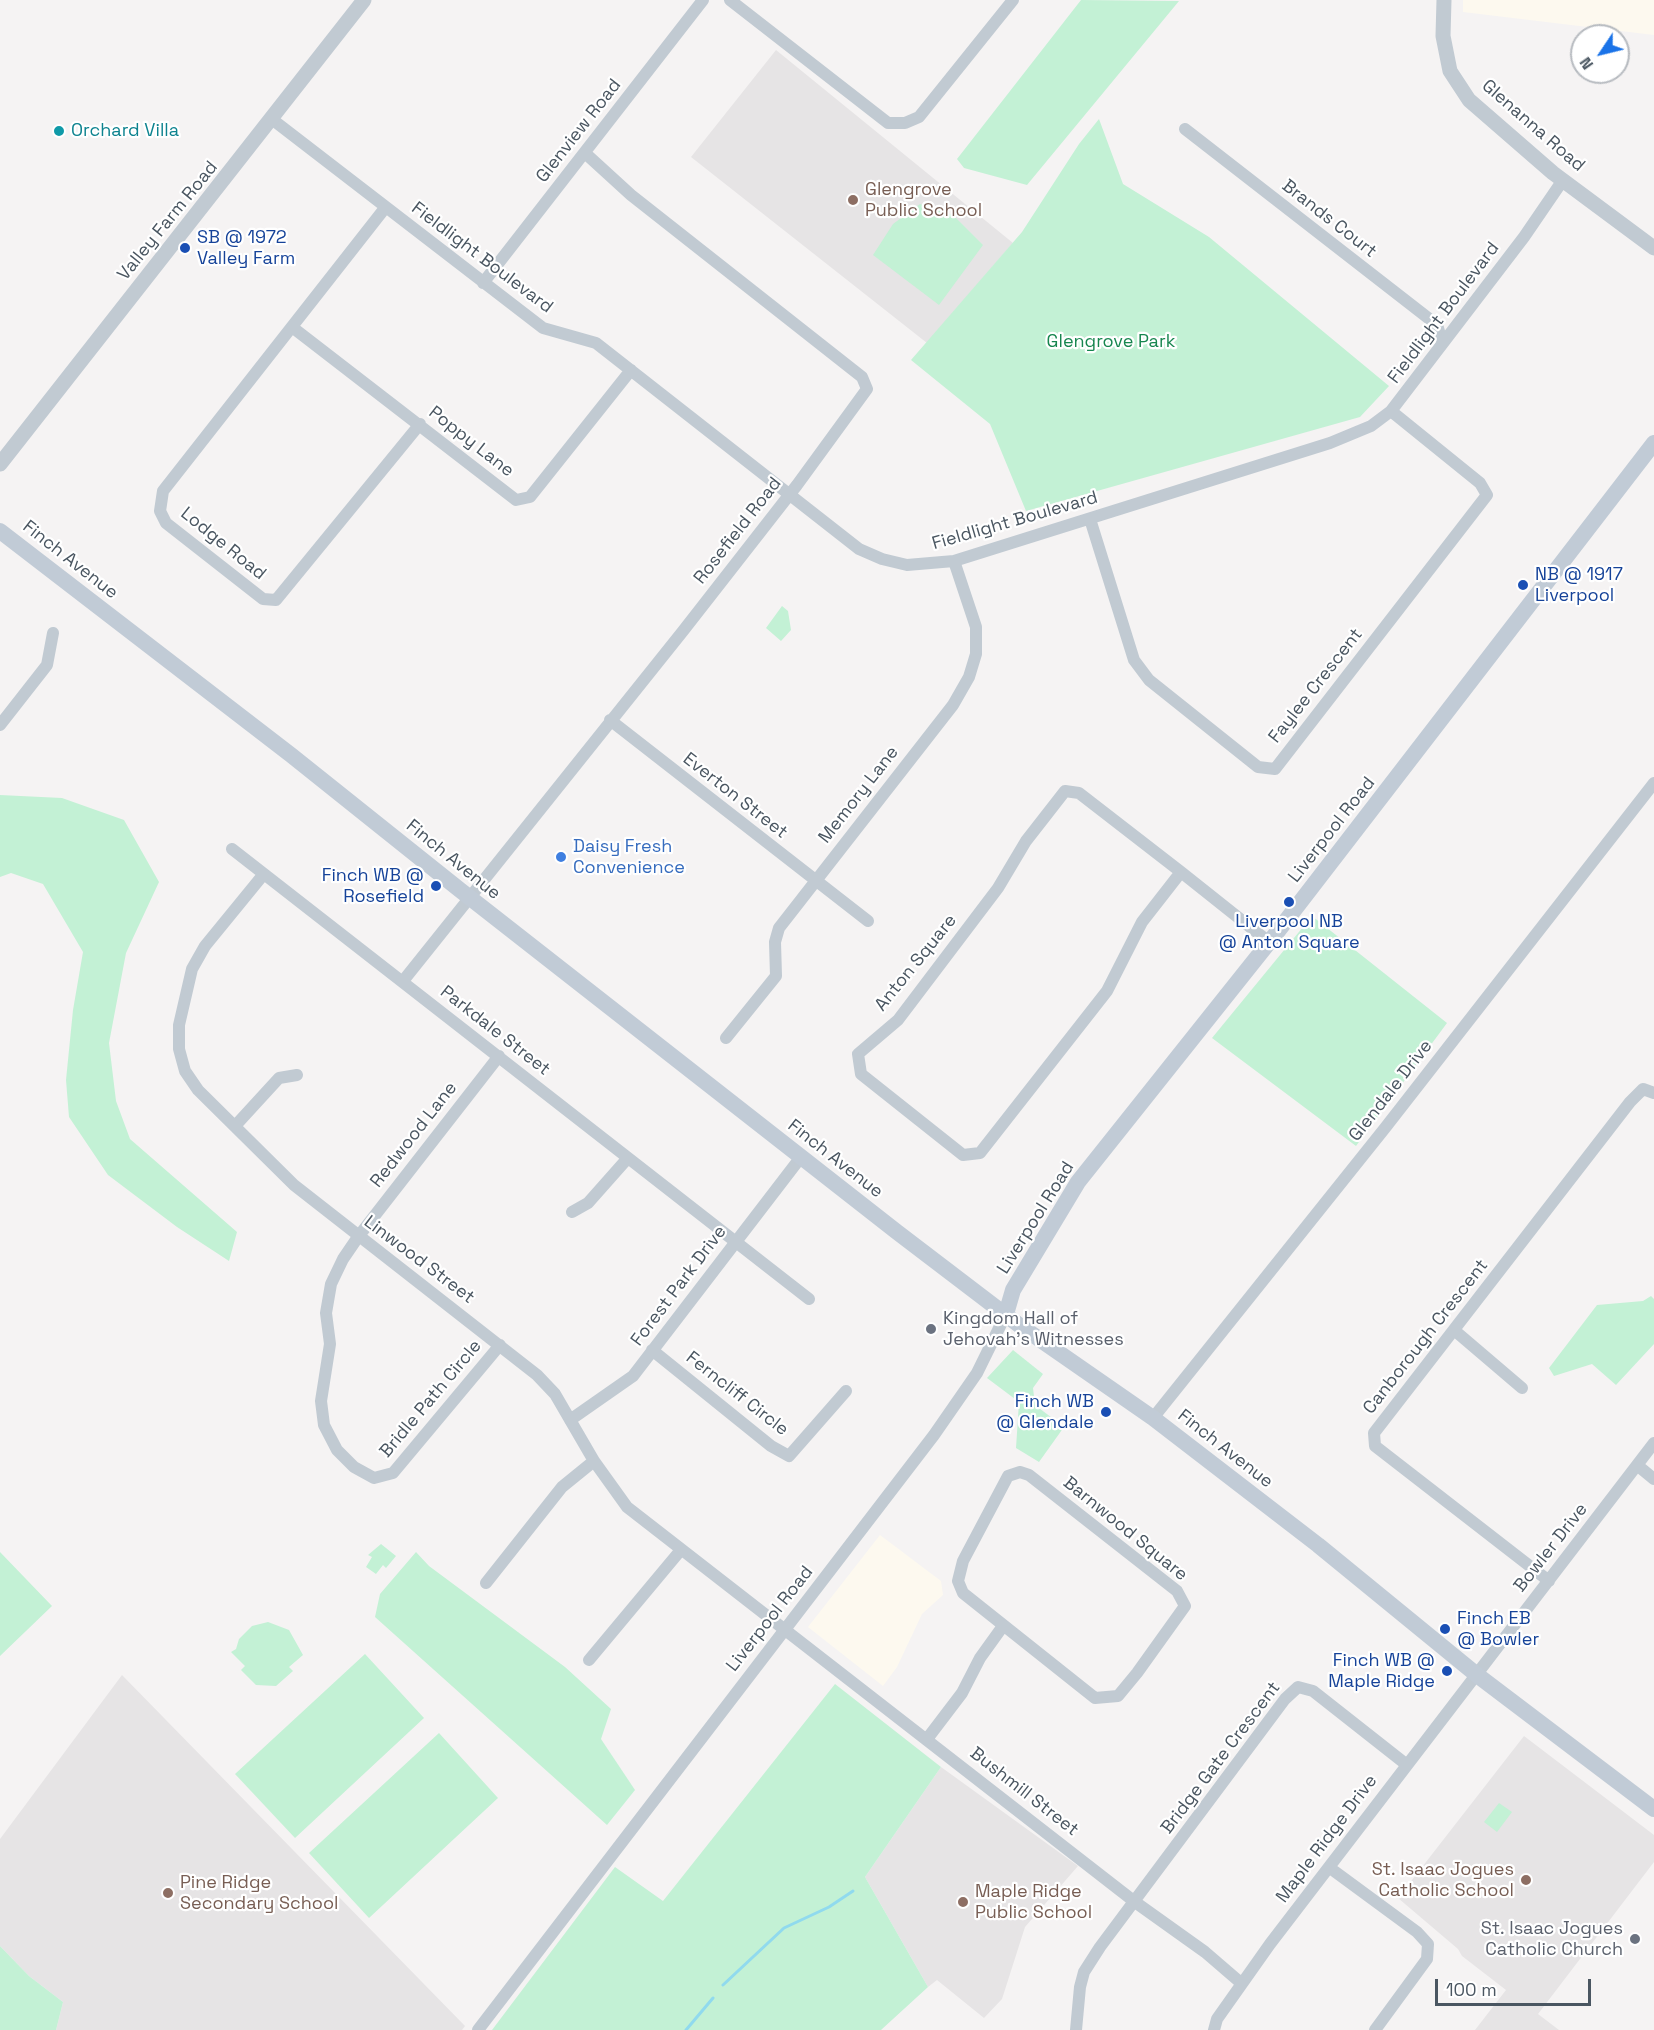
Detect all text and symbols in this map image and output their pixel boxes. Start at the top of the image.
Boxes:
north arrow [1570,24,1630,84]
text: N [1575,53,1598,74]
street label: Glenview Road [532,75,626,187]
street label: Glenanna Road [1477,75,1589,177]
place label: Orchard Villa [71,120,179,142]
marker: Orchard Villa [52,124,66,138]
street label: Valley Farm Road [113,157,223,285]
street label: Brands Court [1277,175,1381,263]
place label: Glengrove Public School [865,179,982,222]
marker: Glengrove Public School [846,193,860,207]
street label: Fieldlight Boulevard [407,198,557,318]
place label: SB @ 1972 Valley Farm [197,227,295,270]
street label: Fieldlight Boulevard [1384,238,1504,388]
marker: SB @ 1972 Valley Farm [178,241,192,255]
park label: Glengrove Park [1047,331,1175,353]
street label: Poppy Lane [424,402,518,482]
street label: Rosefield Road [690,473,786,589]
street label: Fieldlight Boulevard [930,487,1100,555]
street label: Lodge Road [176,503,270,585]
street label: Finch Avenue [18,516,122,604]
place label: NB @ 1917 Liverpool [1535,564,1623,606]
marker: NB @ 1917 Liverpool [1516,578,1530,592]
street label: Faylee Crescent [1264,624,1368,748]
street label: Memory Lane [814,742,904,848]
street label: Everton Street [678,748,792,844]
street label: Liverpool Road [1284,773,1380,887]
street label: Finch Avenue [401,815,505,905]
place label: Daisy Fresh Convenience [573,836,685,878]
marker: Daisy Fresh Convenience [554,850,568,864]
place label: Finch WB @ Rosefield [322,865,424,908]
marker: Finch WB @ Rosefield [429,879,443,893]
marker: Liverpool NB @ Anton Square [1282,895,1296,909]
street label: Anton Square [870,910,962,1016]
place label: Liverpool NB @ Anton Square [1218,911,1360,954]
street label: Parkdale Street [436,981,554,1081]
street label: Glendale Drive [1345,1036,1437,1146]
street label: Redwood Lane [366,1078,462,1192]
street label: Finch Avenue [783,1115,887,1203]
street label: Liverpool Road [993,1158,1079,1278]
street label: Linwood Street [359,1211,479,1309]
street label: Forest Park Drive [627,1222,731,1350]
street label: Canborough Crescent [1359,1255,1493,1419]
place label: Kingdom Hall of Jehovah's Witnesses [943,1308,1124,1350]
marker: Kingdom Hall of Jehovah's Witnesses [924,1322,938,1336]
street label: Bridle Path Circle [375,1336,487,1462]
street label: Ferncliff Circle [681,1347,793,1441]
place label: Finch WB @ Glendale [996,1391,1094,1434]
marker: Finch WB @ Glendale [1099,1405,1113,1419]
street label: Finch Avenue [1173,1405,1277,1493]
street label: Barnwood Square [1058,1472,1192,1586]
street label: Bowler Drive [1510,1499,1592,1597]
street label: Liverpool Road [722,1562,818,1676]
place label: Finch EB @ Bowler [1457,1608,1539,1650]
marker: Finch EB @ Bowler [1438,1622,1452,1636]
place label: Finch WB @ Maple Ridge [1328,1650,1435,1692]
marker: Finch WB @ Maple Ridge [1440,1664,1454,1678]
street label: Bridge Gate Crescent [1157,1678,1285,1838]
street label: Bushmill Street [965,1743,1083,1841]
street label: Maple Ridge Drive [1272,1771,1382,1907]
place label: St. Isaac Jogues Catholic School [1372,1859,1514,1902]
place label: Pine Ridge Secondary School [180,1872,338,1914]
marker: St. Isaac Jogues Catholic School [1519,1873,1533,1887]
place label: Maple Ridge Public School [975,1881,1092,1924]
marker: Pine Ridge Secondary School [161,1886,175,1900]
marker: Maple Ridge Public School [956,1895,970,1909]
place label: St. Isaac Jogues Catholic Church [1481,1918,1623,1960]
marker: St. Isaac Jogues Catholic Church [1628,1932,1642,1946]
scale bar [1438,1967,1594,2005]
text: 100 m [1446,1978,1497,2001]

